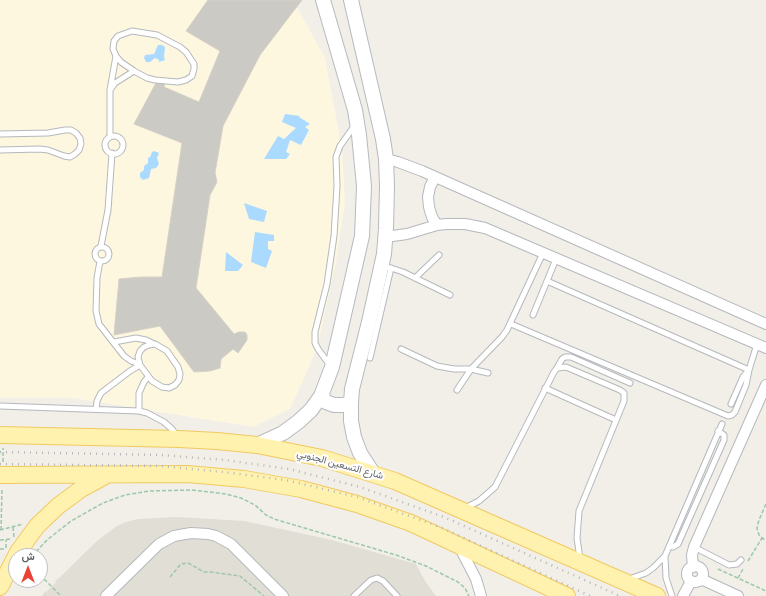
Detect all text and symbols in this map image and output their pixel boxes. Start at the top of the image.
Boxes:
street label: شارع التسعين الجنوبي [295,448,385,482]
north arrow [8,548,48,588]
text: ش [21,550,35,563]

